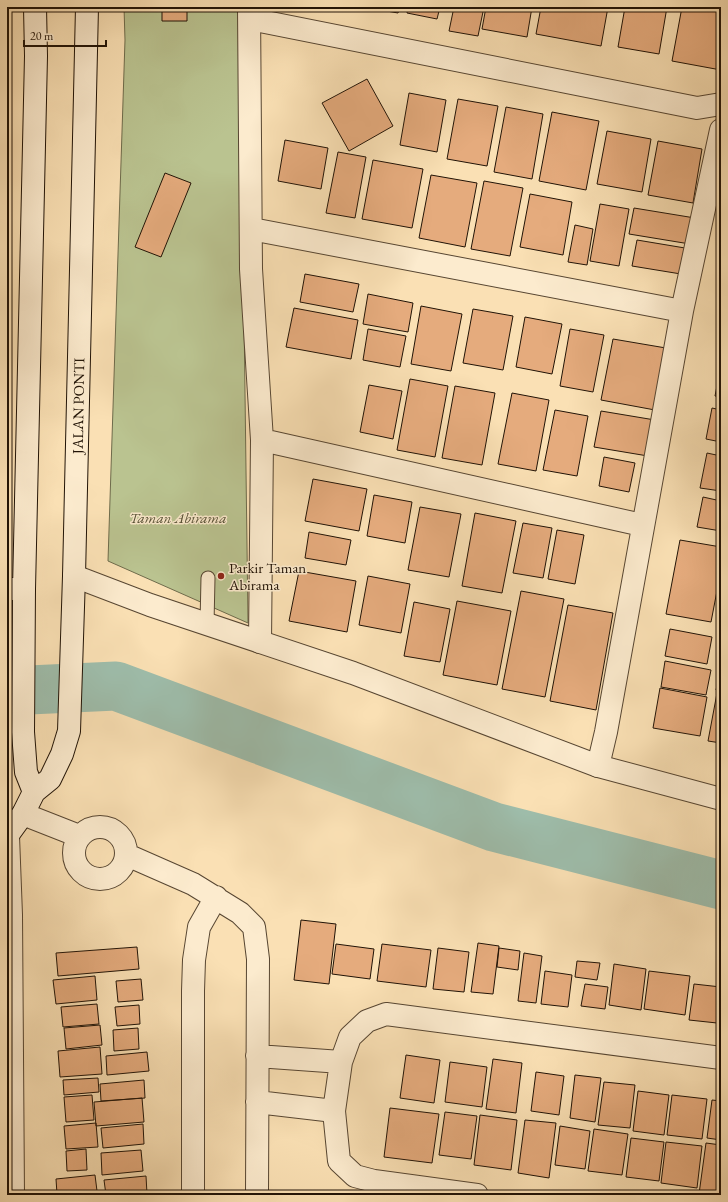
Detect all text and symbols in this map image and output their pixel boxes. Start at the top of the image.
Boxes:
scale bar [24,22,106,48]
text: 20 m [30,28,54,44]
street label: JALAN PONTI [68,358,88,456]
park label: Taman Abirama [129,508,227,527]
place label: Parkir Taman Abirama [228,558,306,594]
marker: Parkir Taman Abirama [216,571,226,581]

